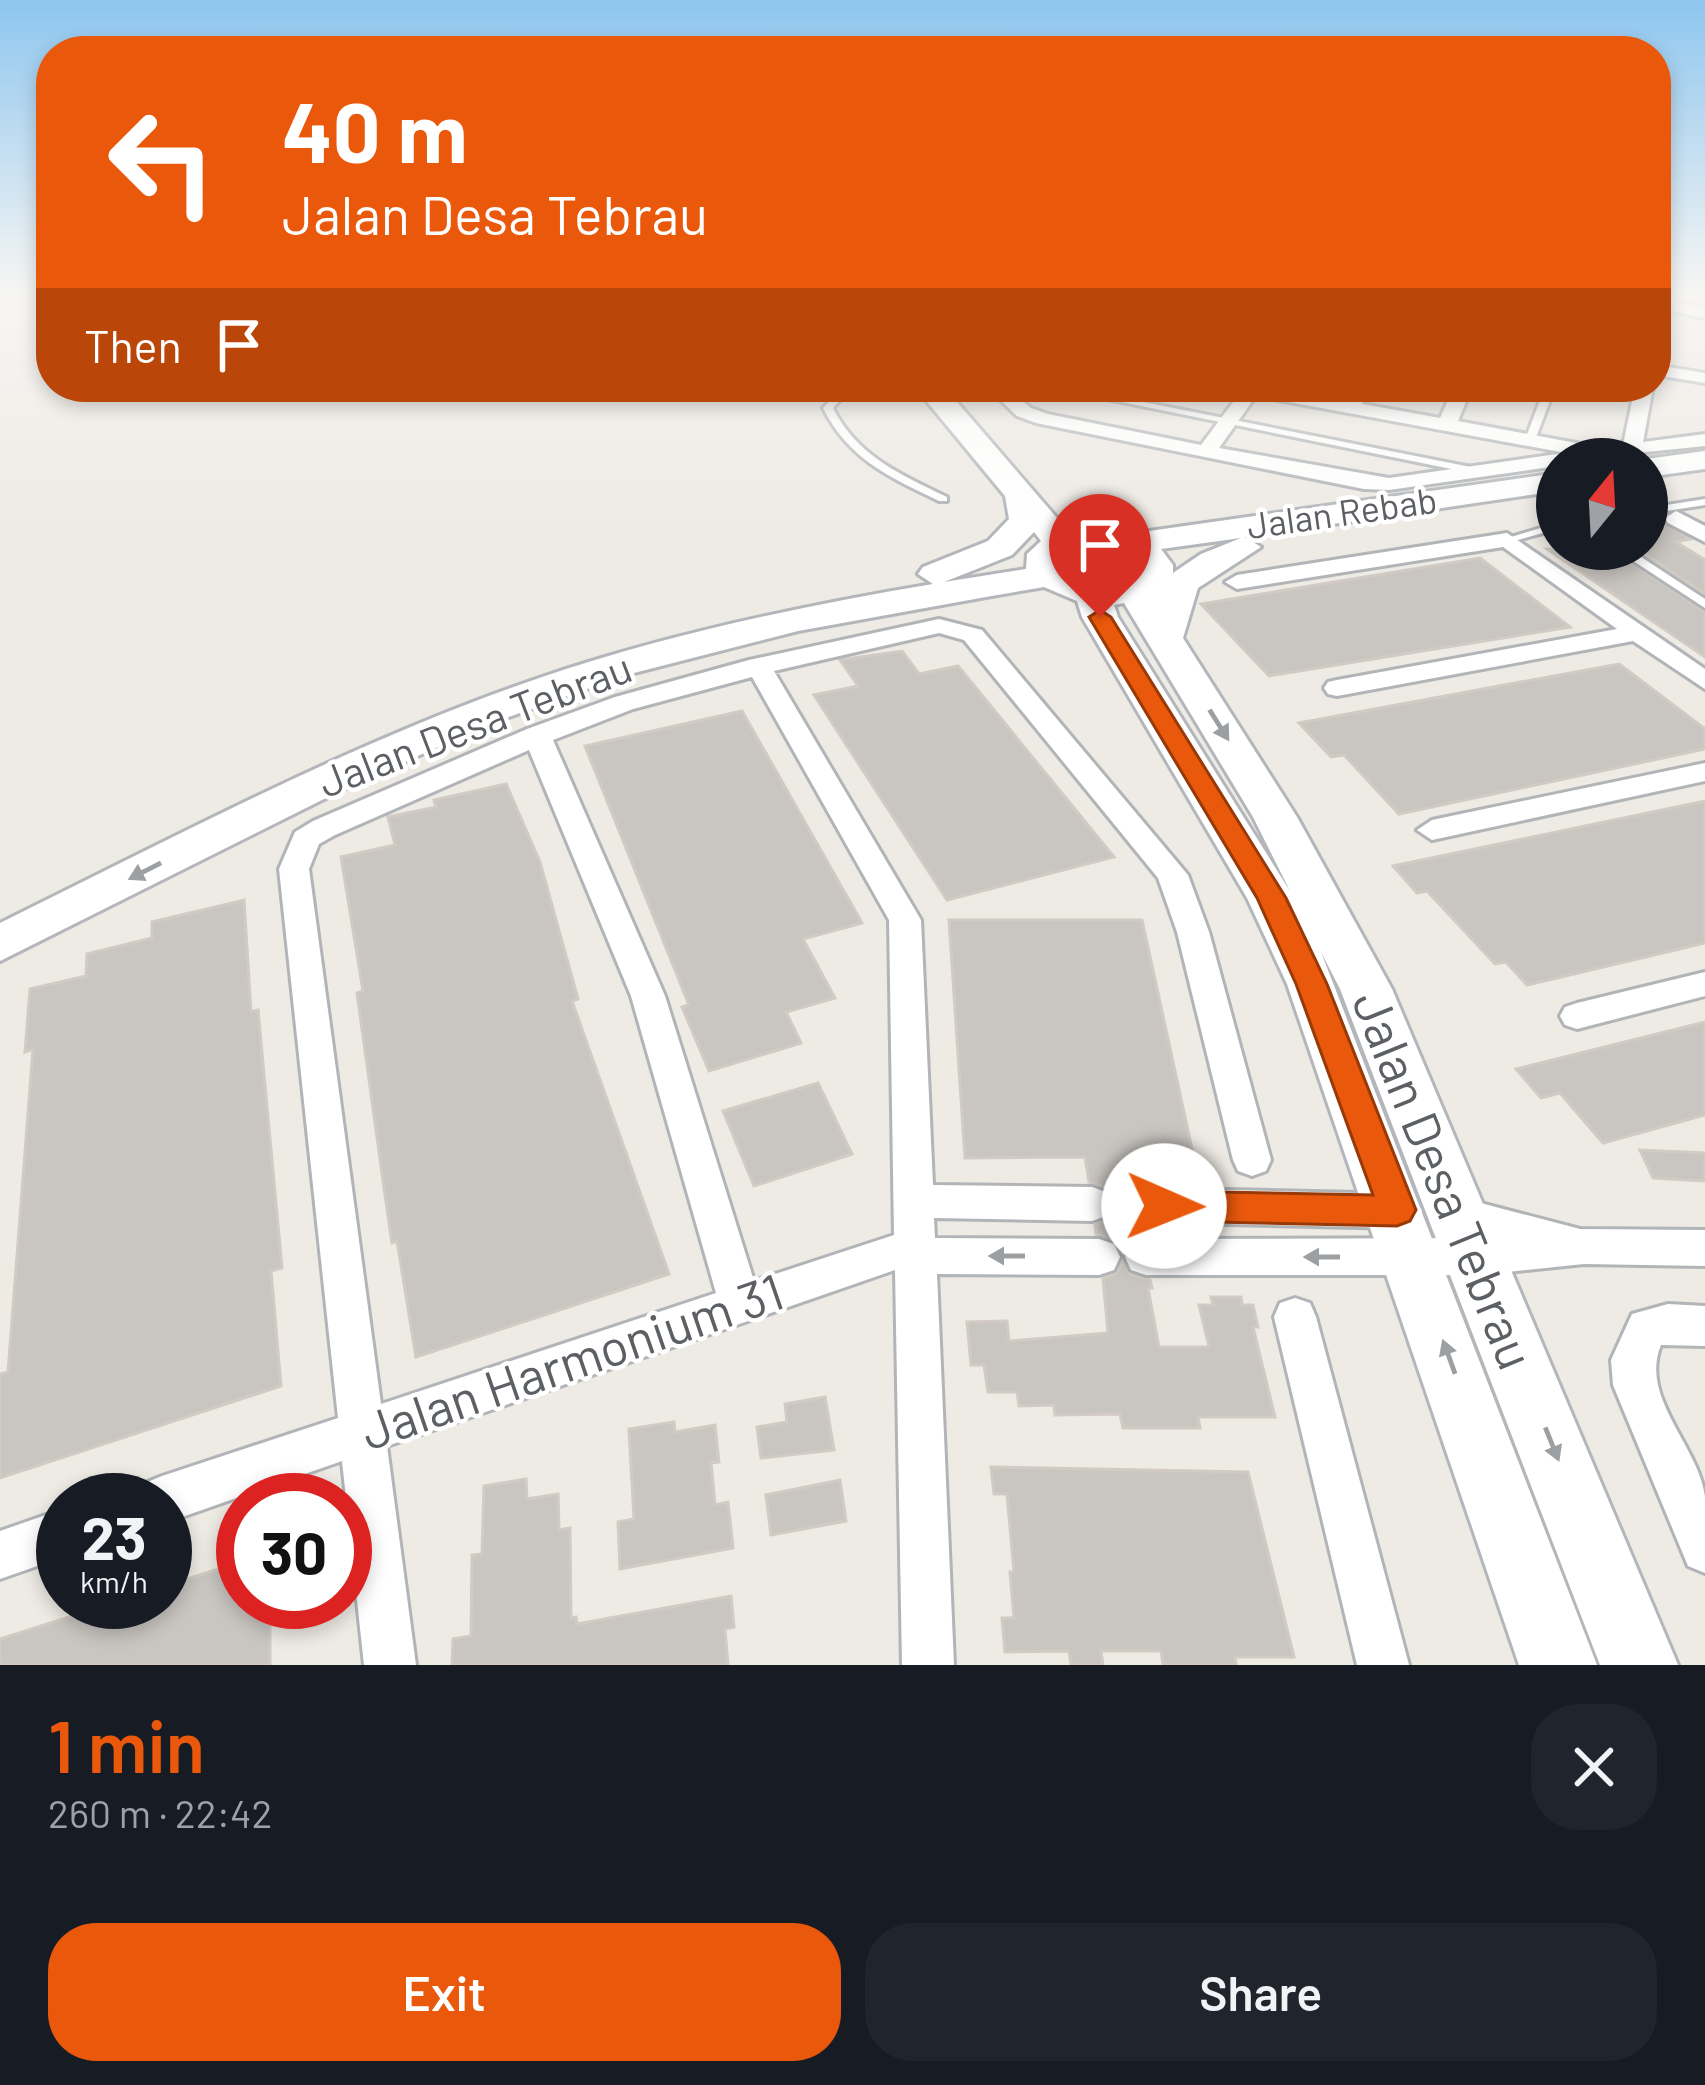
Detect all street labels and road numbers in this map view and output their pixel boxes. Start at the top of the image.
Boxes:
street label: Jalan Rebab [1244,477,1439,546]
street label: Jalan Desa Tebrau [311,640,638,806]
street label: Jalan Desa Tebrau [1342,981,1549,1377]
street label: Jalan Harmonium 31 [352,1259,790,1461]

